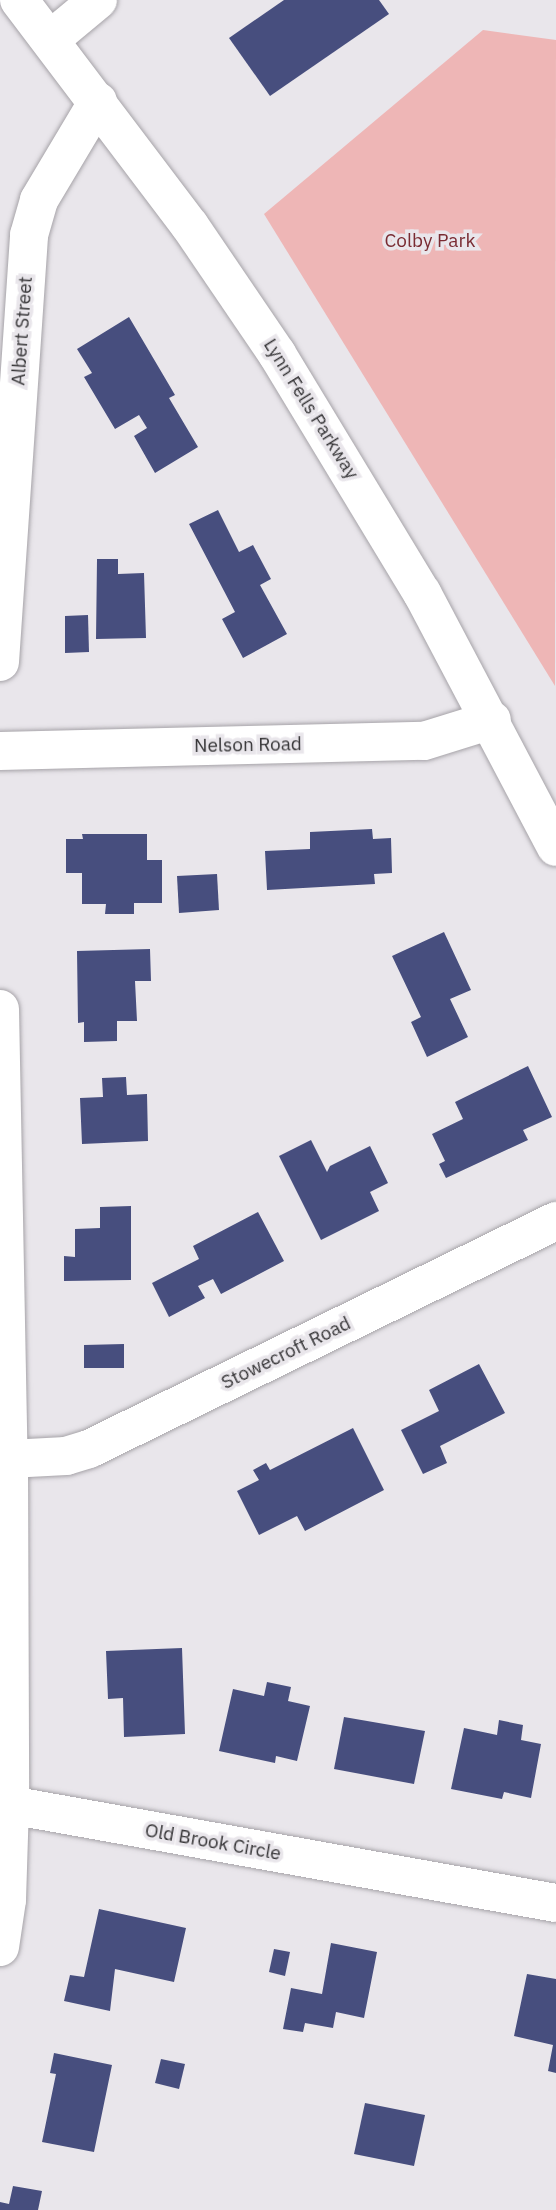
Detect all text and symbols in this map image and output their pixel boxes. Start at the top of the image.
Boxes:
park label: Colby Park [385,230,475,252]
street label: Albert Street [7,276,37,386]
street label: Lynn Fells Parkway [259,335,363,483]
street label: Nelson Road [194,733,302,757]
street label: Stowecroft Road [218,1312,354,1394]
street label: Old Brook Circle [143,1819,283,1865]

